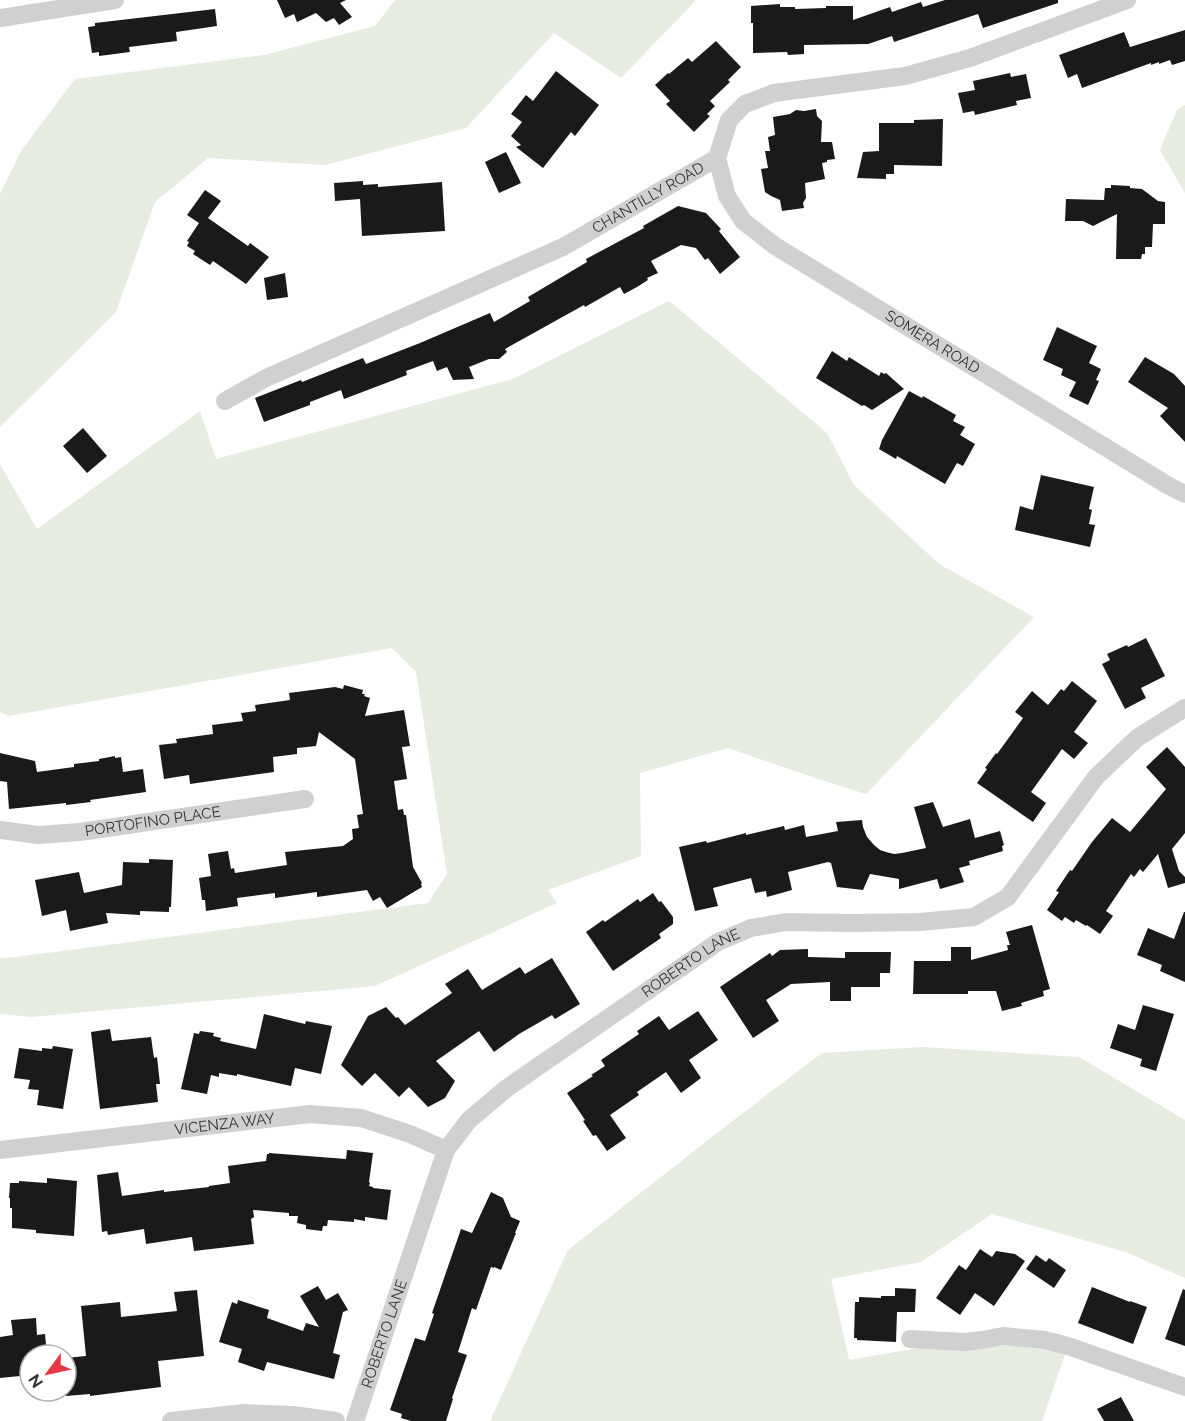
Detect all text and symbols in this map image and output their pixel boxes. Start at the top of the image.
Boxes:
street label: CHANTILLY ROAD [589,158,708,237]
street label: SOMERA ROAD [882,306,983,378]
street label: PORTOFINO PLACE [84,802,222,840]
street label: ROBERTO LANE [638,925,742,1001]
street label: VICENZA WAY [173,1109,276,1139]
street label: ROBERTO LANE [358,1277,411,1390]
north arrow [18,1343,78,1403]
text: N [25,1371,47,1391]

